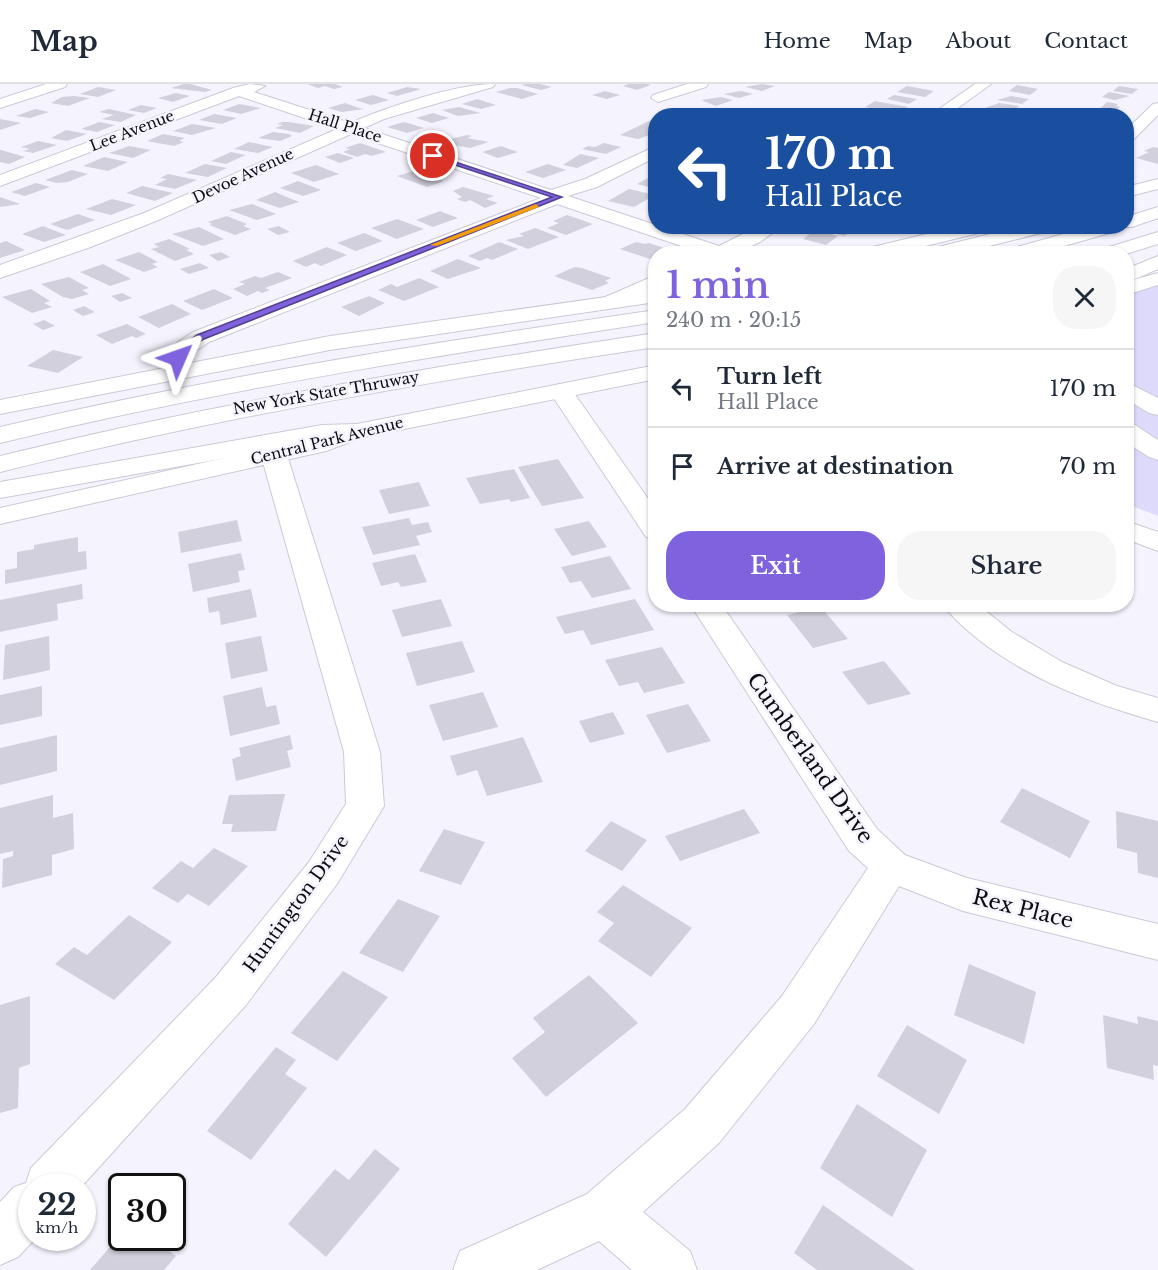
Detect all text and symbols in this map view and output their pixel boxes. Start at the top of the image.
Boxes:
text: Map [30,24,98,59]
text: Home [764,28,831,54]
text: Map [864,28,912,54]
text: About [945,28,1011,54]
text: Contact [1044,28,1128,54]
street label: Hall Place [306,105,384,146]
street label: Lee Avenue [87,106,177,155]
text: 170 m [765,128,894,180]
pin [407,130,458,181]
icon: left [666,132,744,210]
icon: arrive [416,139,449,172]
street label: Devoe Avenue [189,144,297,207]
text: Hall Place [765,180,902,213]
text: 1 min [666,263,770,308]
button: close [1053,266,1116,329]
text: 240 m · 20:15 [666,308,801,332]
position arrow [146,326,210,390]
text: Turn left [717,363,822,390]
street label: New York State Thruway [231,367,421,418]
icon: left [666,372,699,405]
text: 170 m [1050,375,1116,402]
text: Hall Place [717,390,819,414]
street label: Central Park Avenue [249,412,405,469]
icon: arrive [666,450,699,483]
text: Arrive at destination [717,453,954,480]
text: 70 m [1059,453,1116,480]
button: Exit [666,531,885,600]
button: Share [897,531,1116,600]
street label: Cumberland Drive [741,668,879,848]
street label: Huntington Drive [239,831,353,977]
street label: Rex Place [970,884,1076,934]
speed limit sign: 30 [108,1173,186,1251]
text: 22 [37,1186,77,1223]
text: km/h [36,1218,78,1237]

